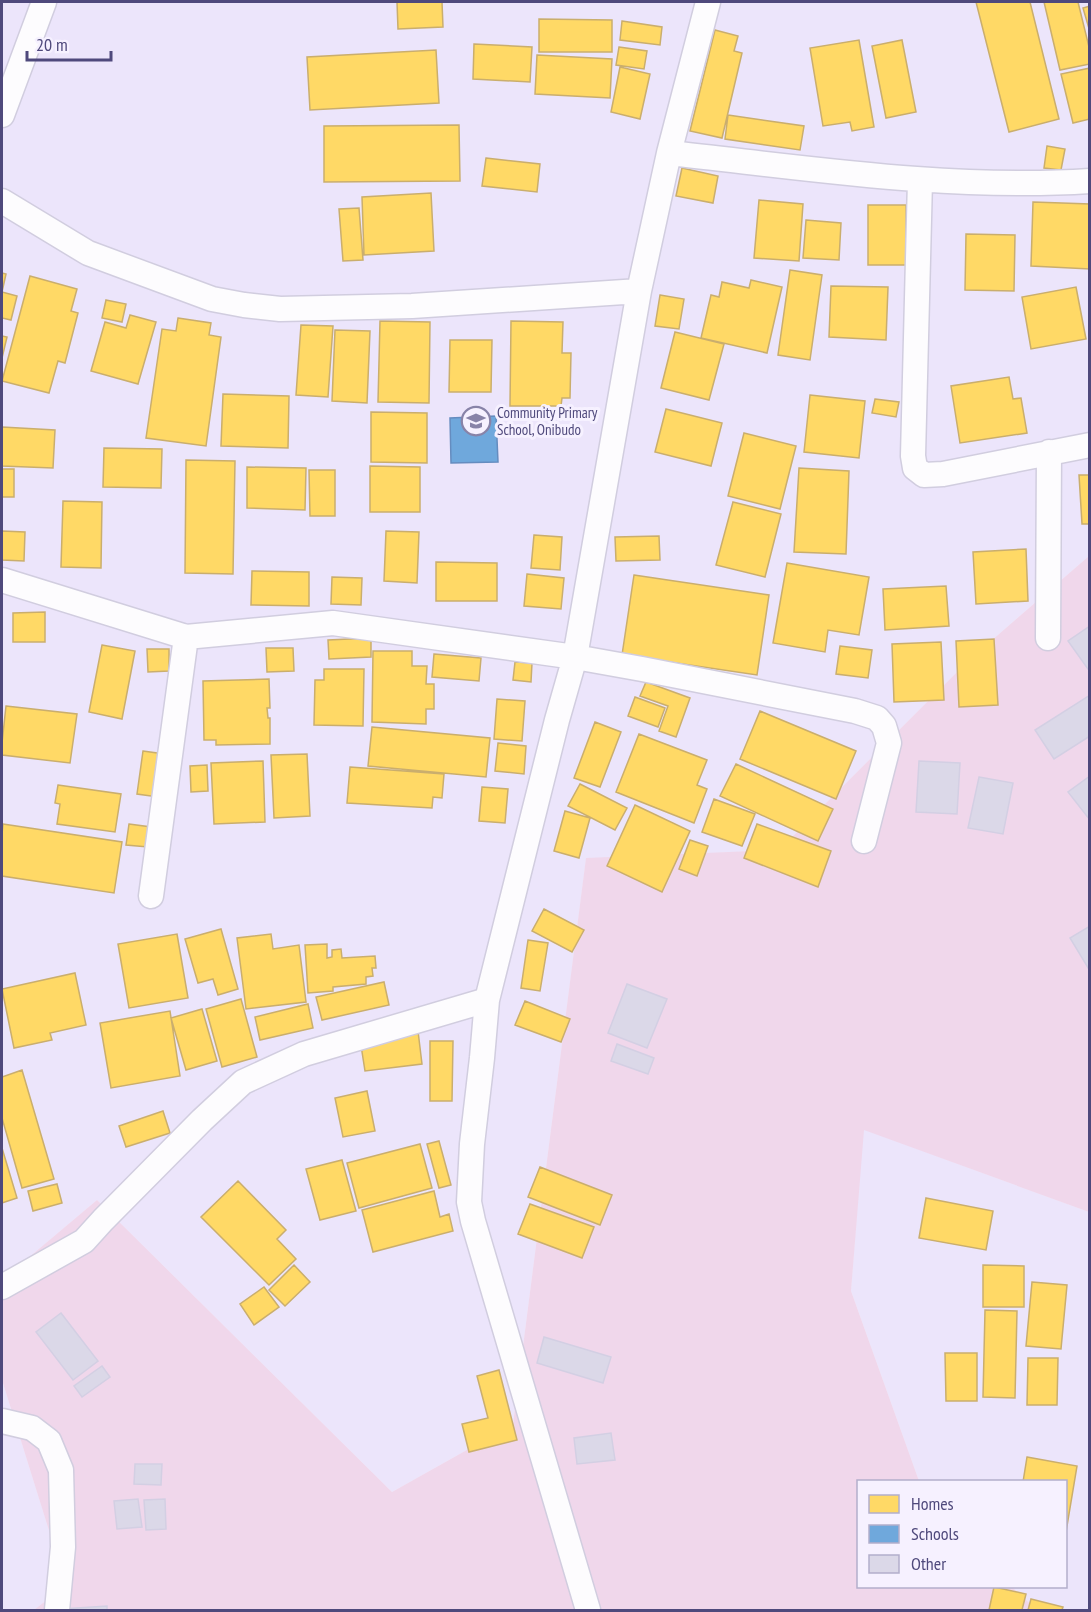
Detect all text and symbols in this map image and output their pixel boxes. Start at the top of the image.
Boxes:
scale bar [27,24,111,62]
text: 20 m [36,33,68,56]
place label: Community Primary School, Onibudo [497,403,598,439]
school or university icon: Community Primary School, Onibudo [460,405,492,437]
legend [857,1480,1067,1588]
text: Homes [911,1492,954,1515]
text: Schools [911,1522,959,1545]
text: Other [911,1552,946,1575]

